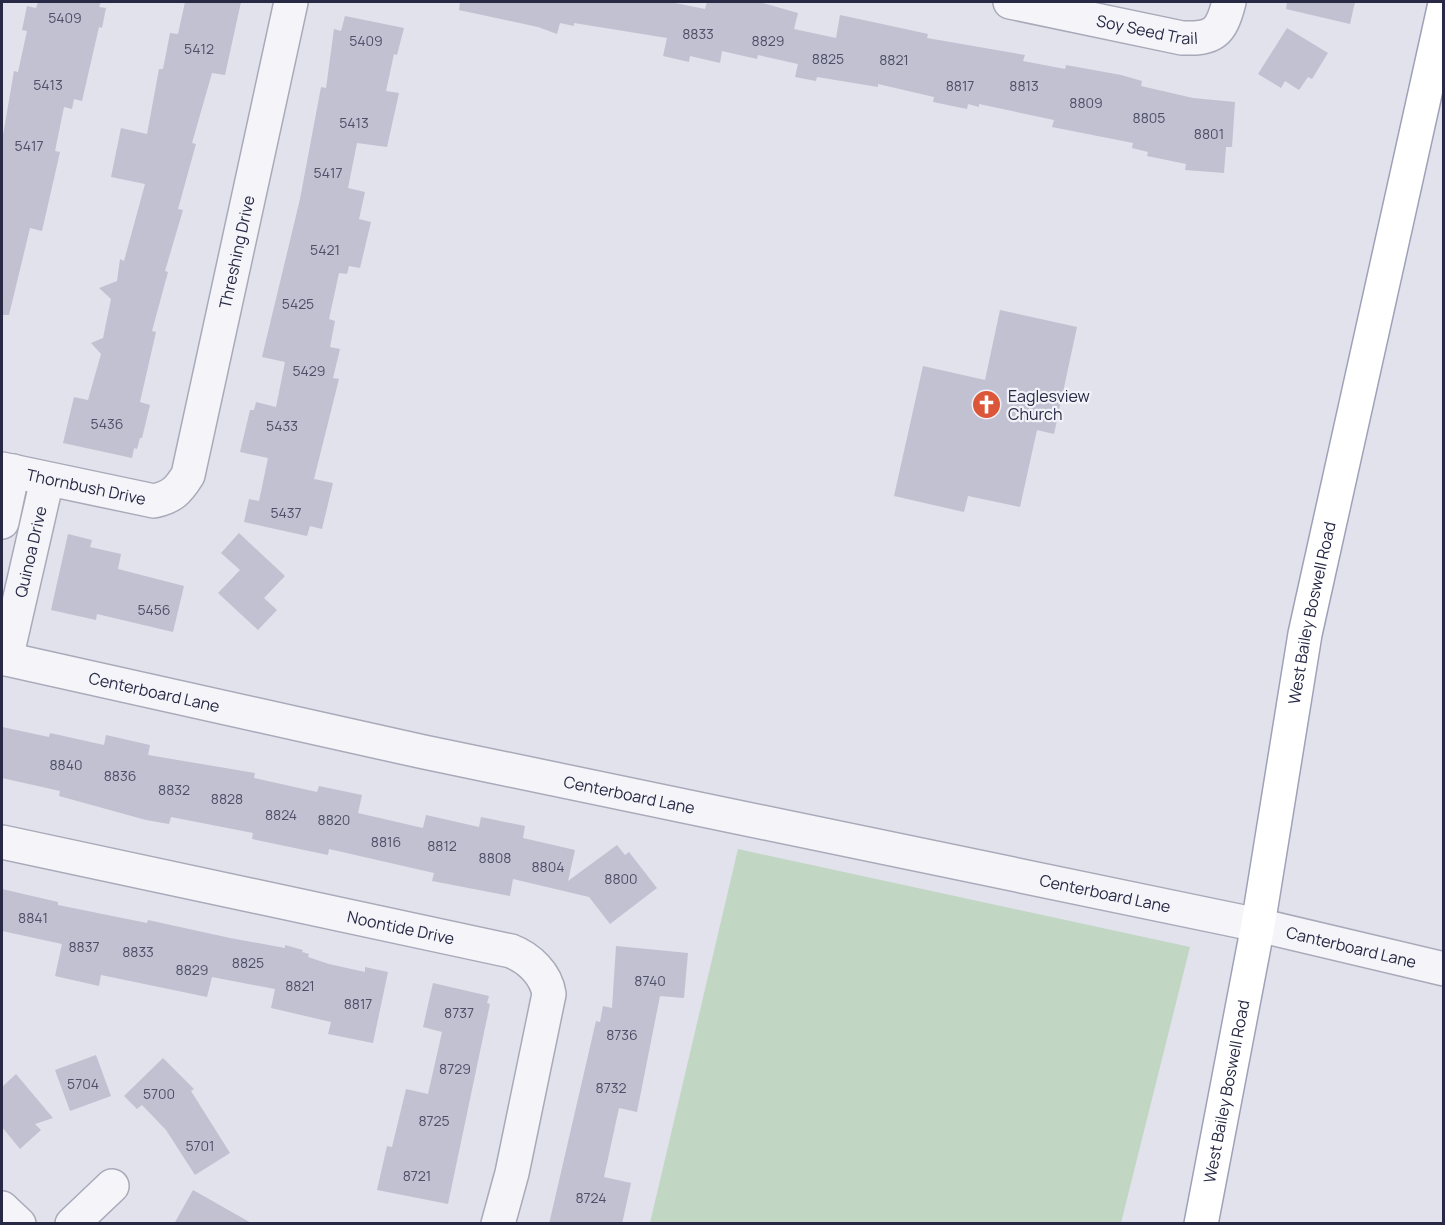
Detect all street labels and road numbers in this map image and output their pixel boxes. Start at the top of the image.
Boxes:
street label: Soy Seed Trail [1095,9,1199,49]
street label: Threshing Drive [214,193,260,311]
street label: Thornbush Drive [24,463,148,510]
street label: Quinoa Drive [9,504,52,600]
street label: West Bailey Boswell Road [1283,520,1341,706]
street label: Centerboard Lane [87,667,222,717]
street label: Centerboard Lane [562,770,697,819]
street label: Centerboard Lane [1038,869,1173,918]
street label: Noontide Drive [345,905,457,950]
street label: Canterboard Lane [1284,921,1419,973]
street label: West Bailey Boswell Road [1198,998,1254,1185]

